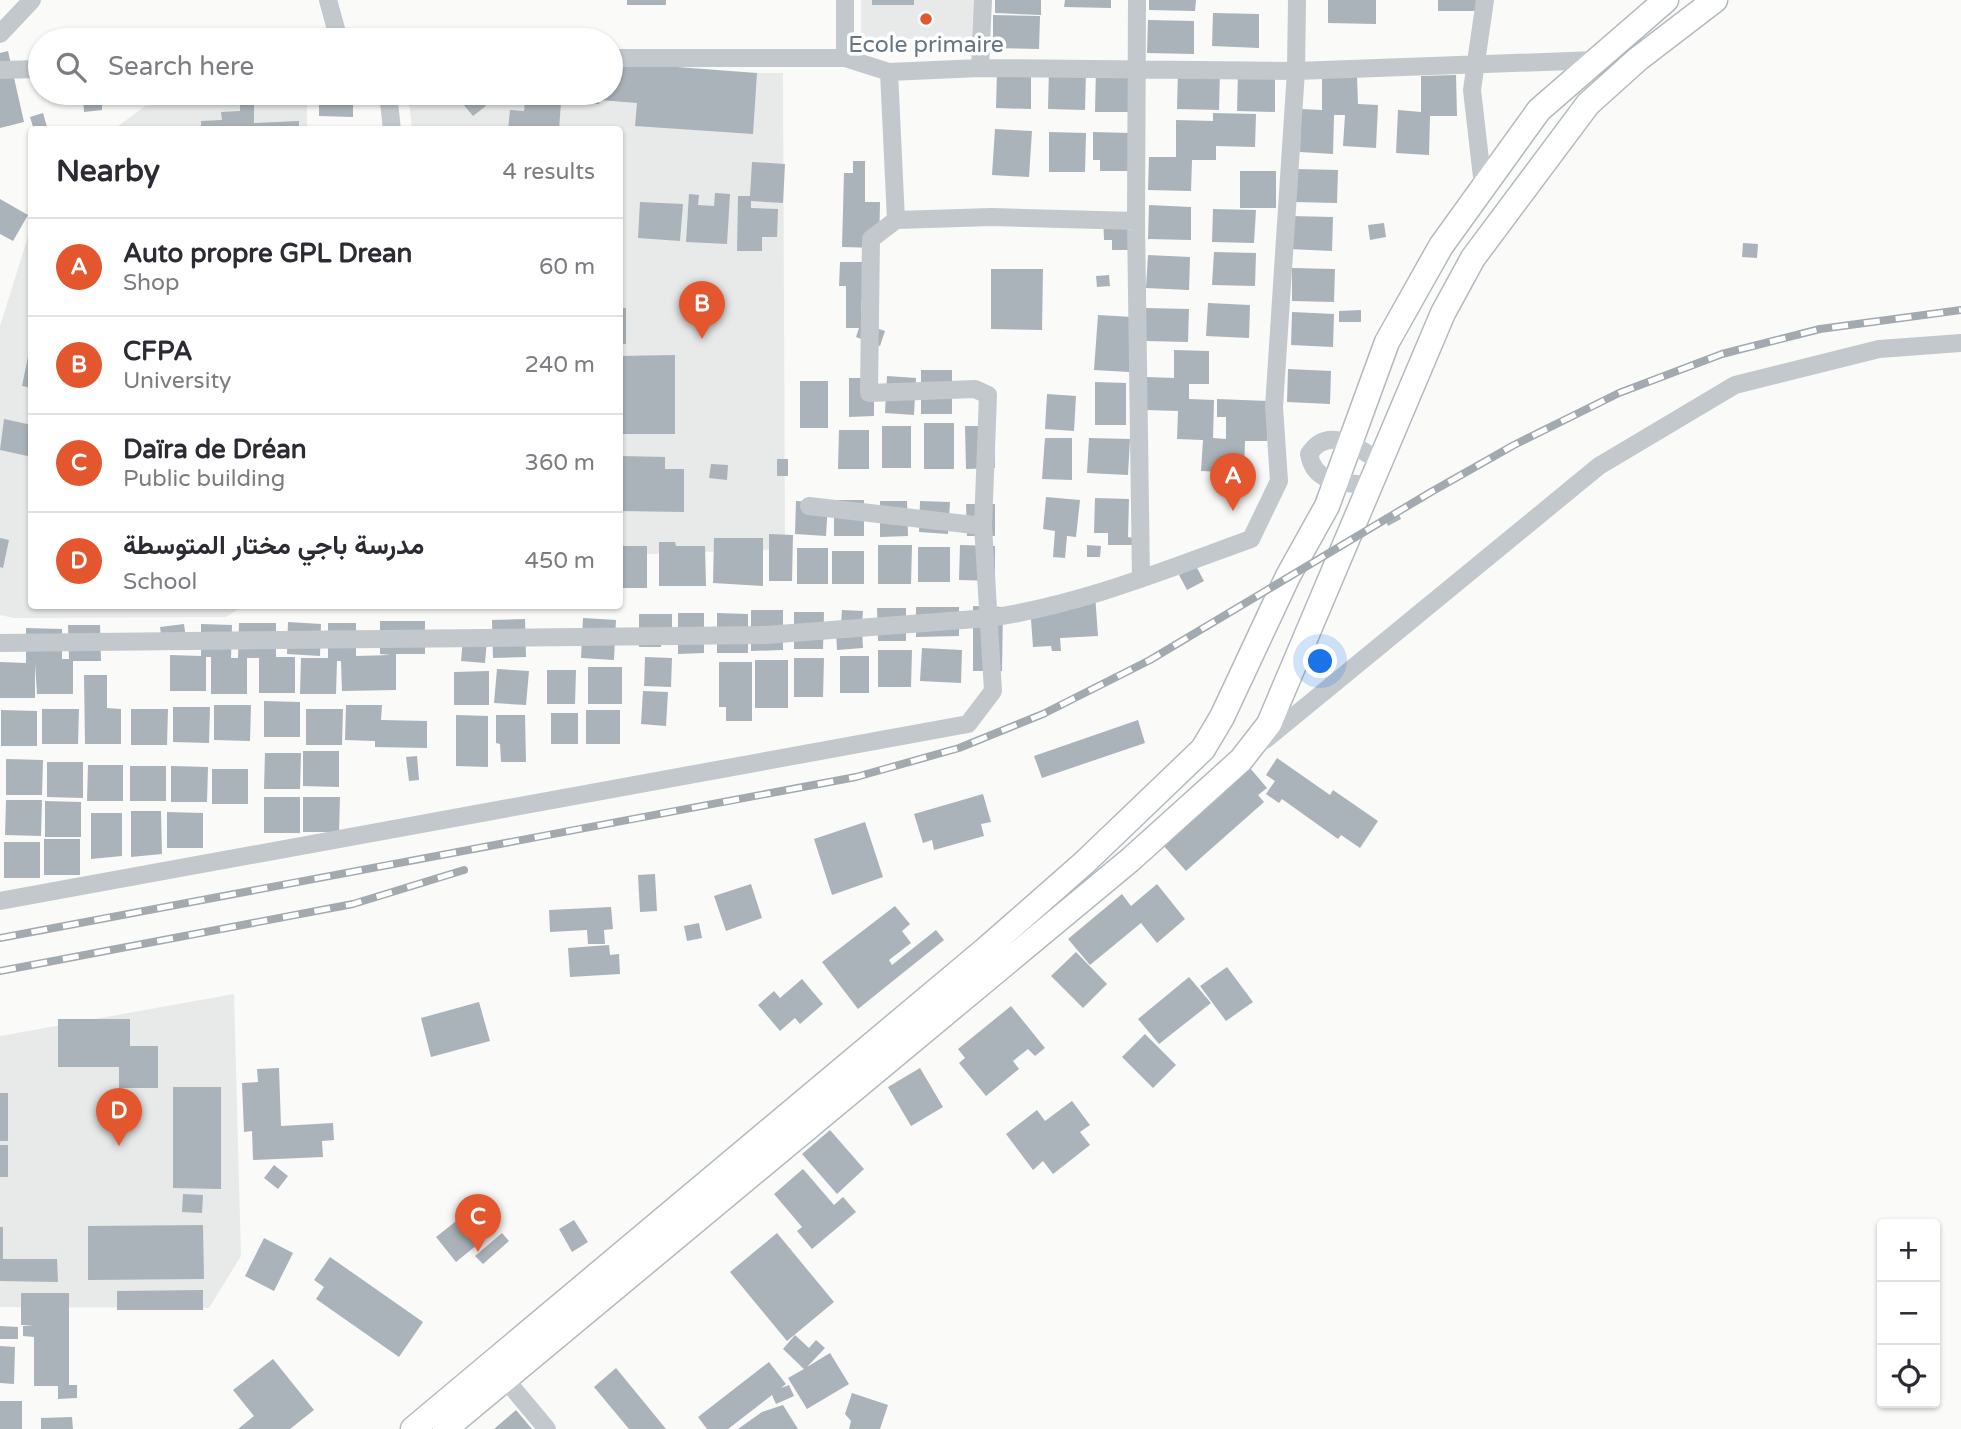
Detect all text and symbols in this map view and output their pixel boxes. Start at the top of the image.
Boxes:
marker: Ecole primaire [918,11,934,27]
search box [28,28,623,105]
place label: Ecole primaire [848,31,1004,59]
icon: search [52,48,90,86]
text: Search here [108,51,254,82]
text: Nearby [56,153,160,190]
text: 4 results [502,158,595,186]
text: Auto propre GPL Drean [123,238,412,269]
text: A [70,253,88,281]
text: 60 m [539,253,595,281]
text: Shop [123,269,180,297]
pin: B [679,281,725,339]
text: CFPA [123,336,193,367]
text: B [71,351,87,379]
text: 240 m [525,351,595,379]
text: University [123,367,231,395]
text: Daïra de Dréan [123,434,307,465]
text: C [71,449,87,477]
text: 360 m [525,449,595,477]
pin: A [1210,453,1256,511]
text: Public building [123,465,285,493]
text: مدرسة باجي مختار المتوسطة [123,530,424,561]
text: D [70,547,88,575]
text: 450 m [525,547,595,575]
text: School [123,568,197,596]
your location [1303,644,1337,678]
pin: D [96,1088,142,1146]
pin: C [455,1194,501,1252]
map controls [1877,1219,1940,1408]
button: + [1877,1219,1940,1282]
button: − [1877,1282,1940,1345]
button: locate [1877,1345,1940,1408]

